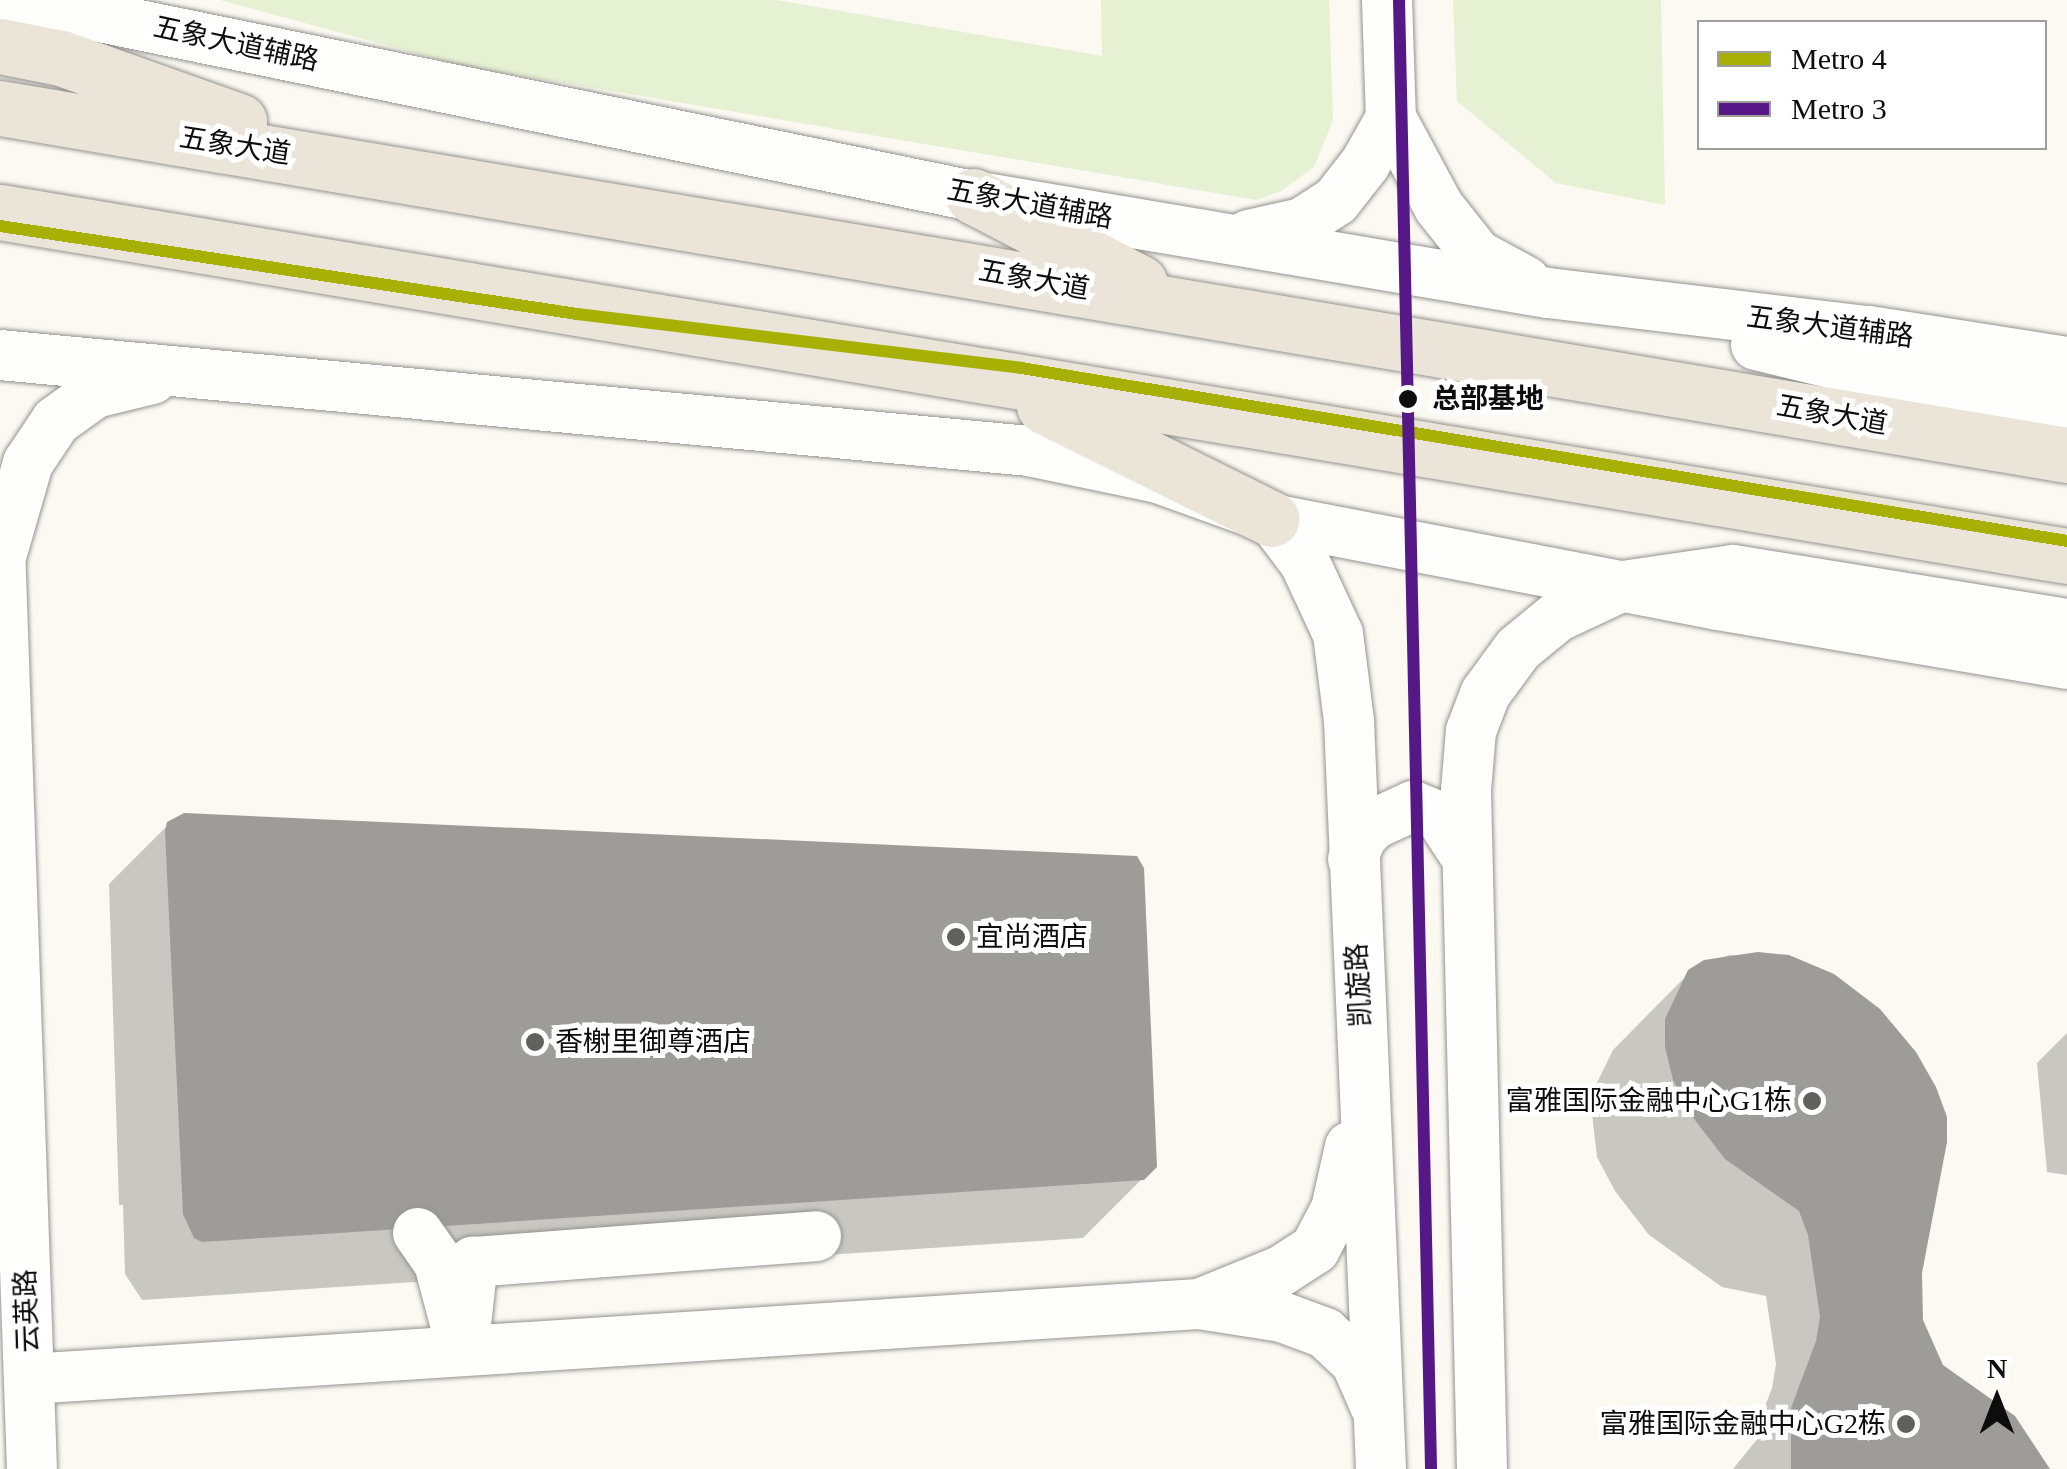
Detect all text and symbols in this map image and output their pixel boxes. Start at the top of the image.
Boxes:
street label: 五象大道辅路 [150,10,322,78]
legend [1697,20,2047,150]
text: Metro 4 [1791,42,1887,75]
text: Metro 3 [1791,92,1887,125]
street label: 五象大道 [177,121,293,171]
street label: 五象大道辅路 [944,173,1116,235]
street label: 五象大道 [976,254,1092,306]
street label: 五象大道辅路 [1745,300,1915,354]
place label: 总部基地 [1432,382,1544,416]
marker: 总部基地 [1393,384,1423,414]
street label: 五象大道 [1774,389,1890,441]
place label: 宜尚酒店 [976,920,1088,954]
marker: 宜尚酒店 [945,926,967,948]
street label: 凯旋路 [1340,942,1378,1028]
place label: 香榭里御尊酒店 [555,1025,751,1059]
marker: 香榭里御尊酒店 [524,1031,546,1053]
place label: 富雅国际金融中心G1栋 [1506,1084,1792,1118]
marker: 富雅国际金融中心G1栋 [1801,1090,1823,1112]
street label: 云英路 [9,1268,45,1354]
north arrow [1947,1349,2047,1449]
text: N [1987,1353,2007,1384]
place label: 富雅国际金融中心G2栋 [1600,1407,1886,1441]
marker: 富雅国际金融中心G2栋 [1895,1413,1917,1435]

